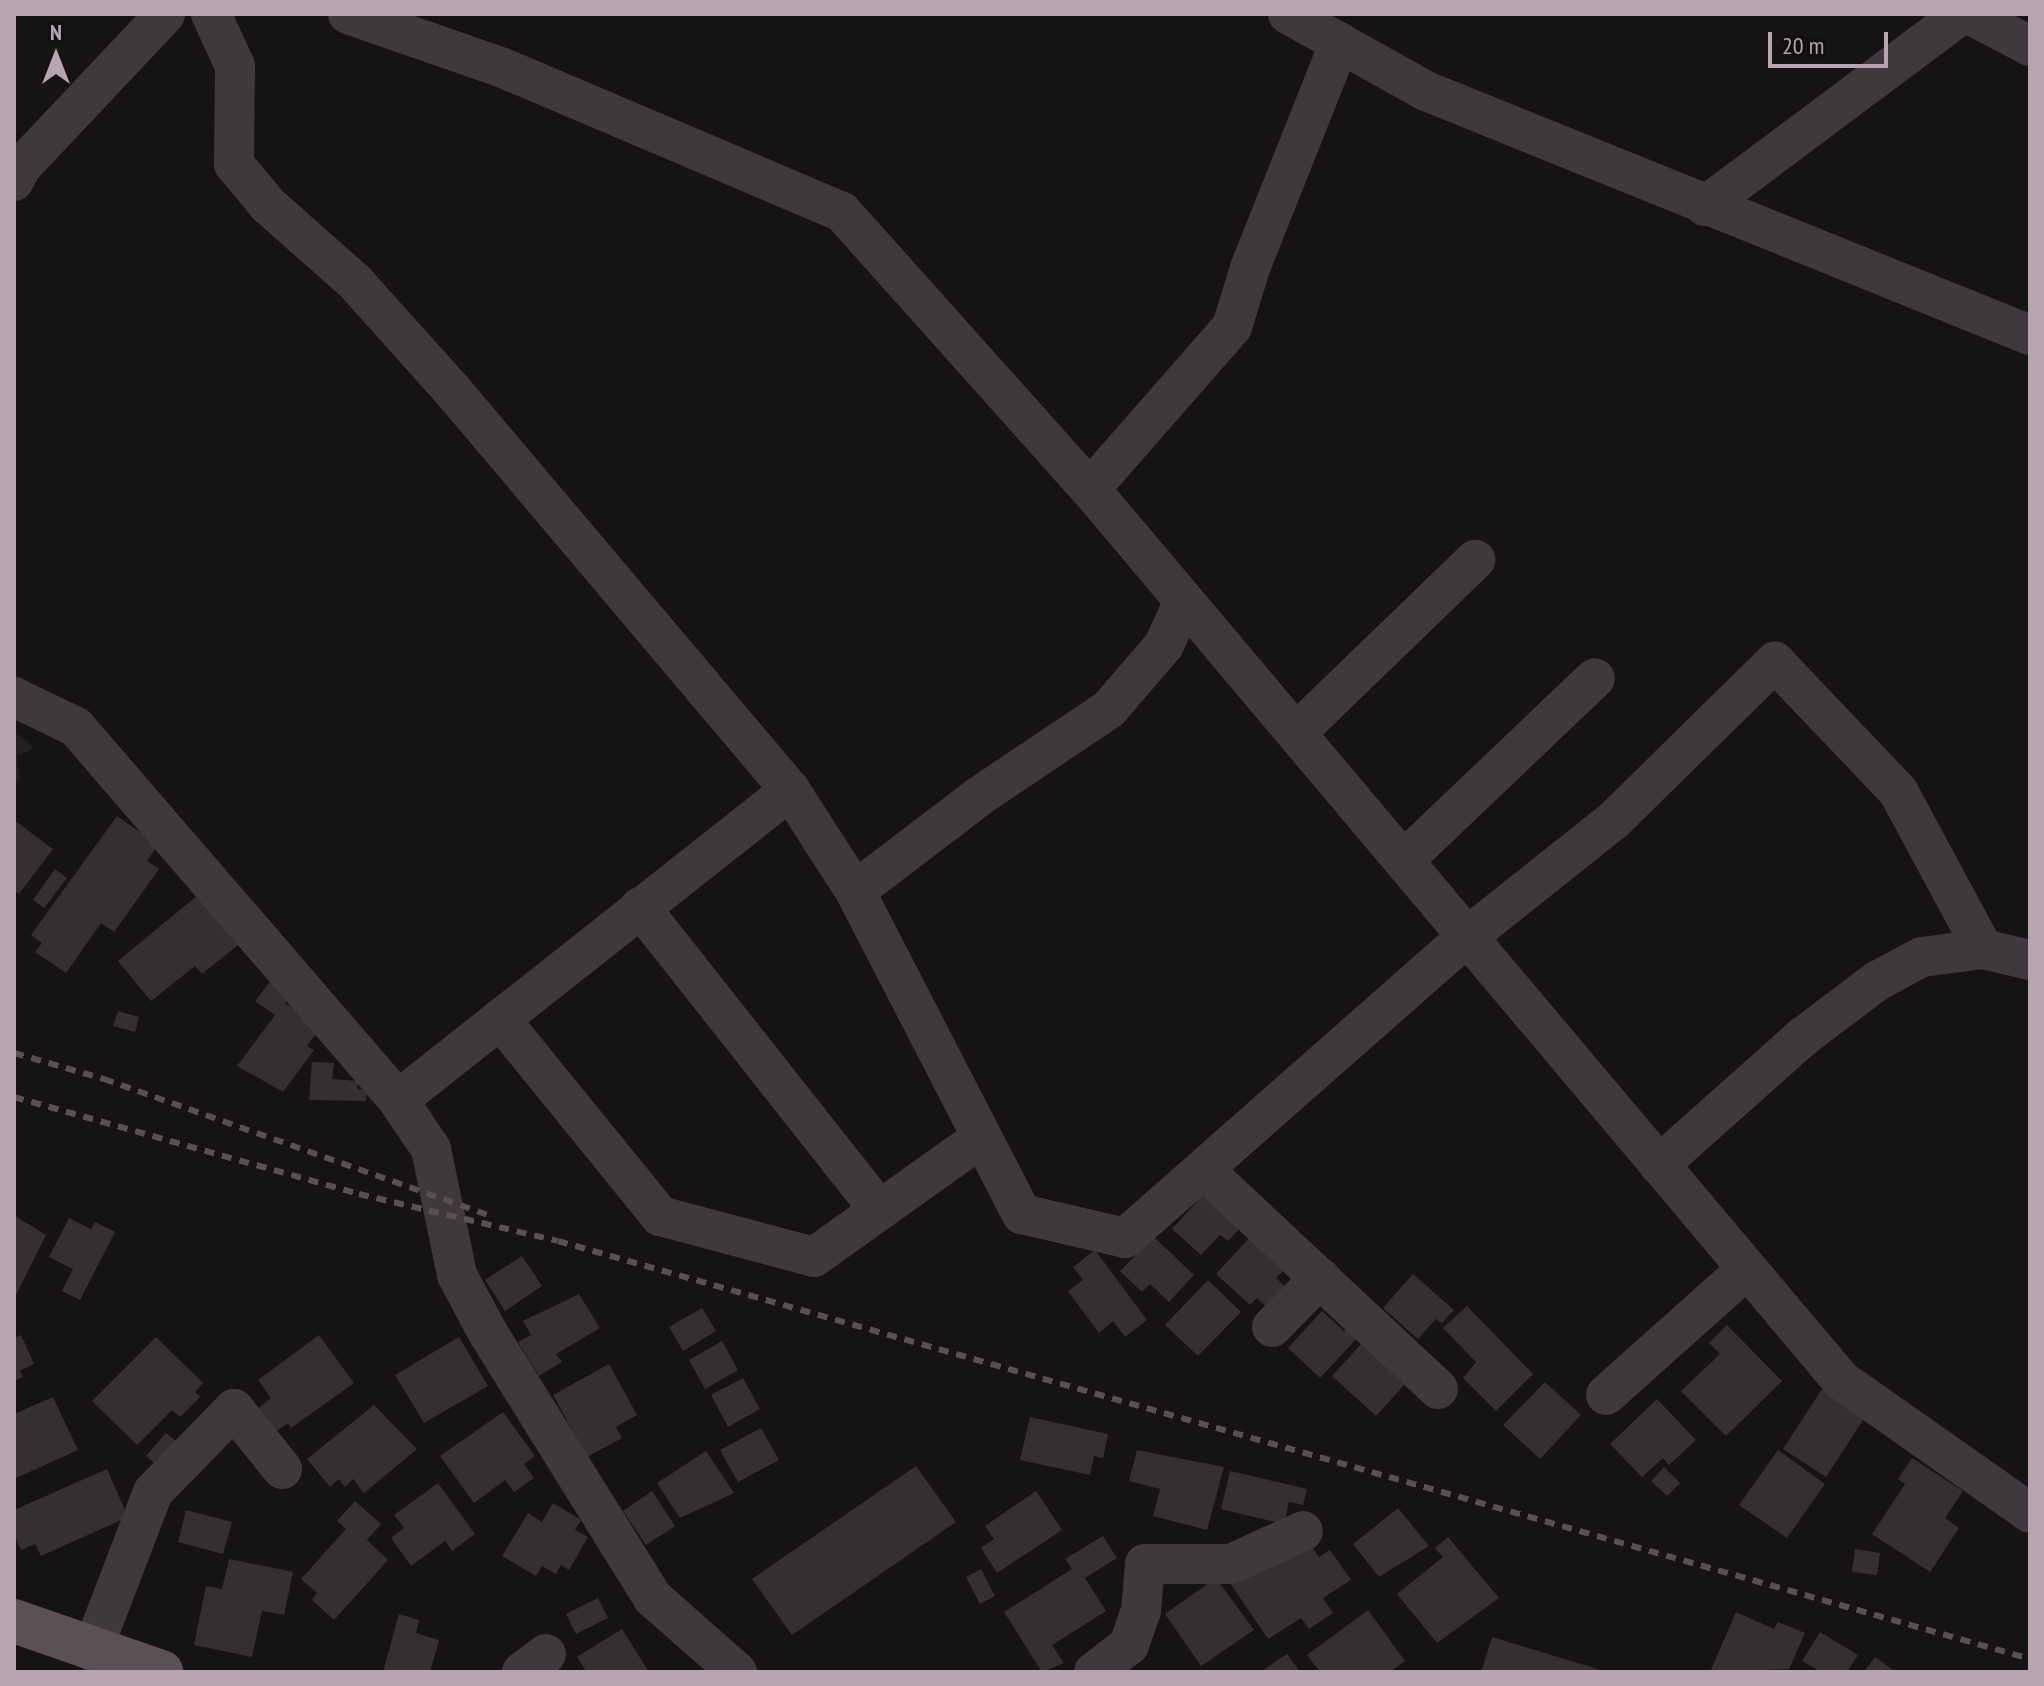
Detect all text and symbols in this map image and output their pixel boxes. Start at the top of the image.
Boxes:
north arrow [16,16,96,96]
scale bar [1772,16,1892,66]
text: N [50,18,62,46]
text: 20 m [1782,30,1824,61]

